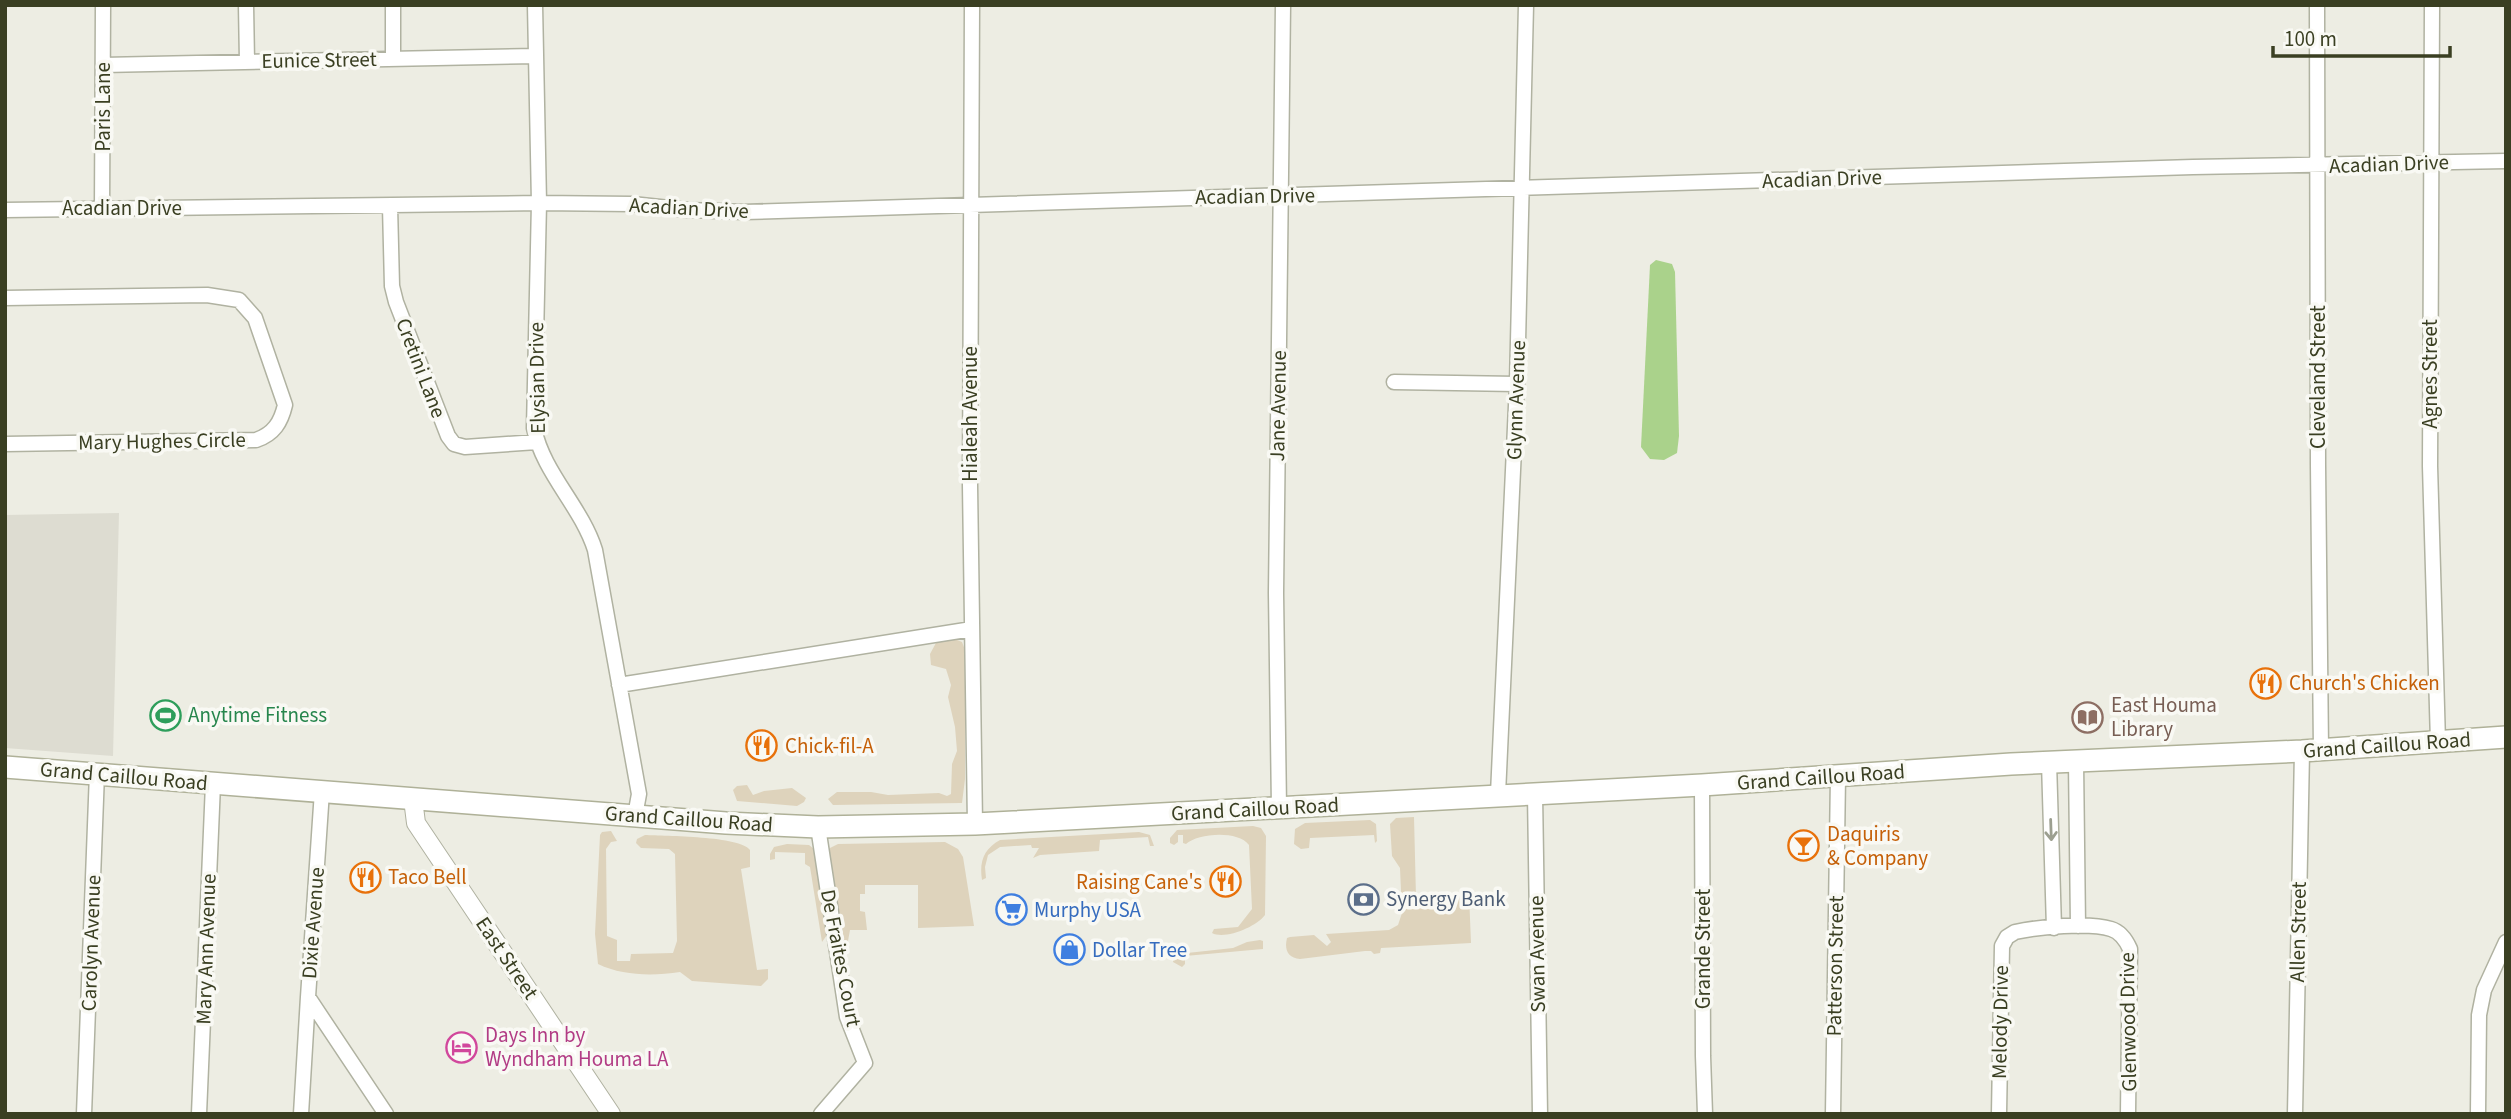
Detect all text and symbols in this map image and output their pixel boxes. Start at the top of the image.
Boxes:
scale bar [2273,14,2450,58]
text: 100 m [2284,24,2337,54]
street label: Eunice Street [261,44,377,76]
street label: Paris Lane [88,62,118,152]
street label: Acadian Drive [2329,147,2449,181]
street label: Acadian Drive [1762,162,1882,196]
street label: Acadian Drive [1195,180,1315,212]
street label: Acadian Drive [628,190,750,226]
street label: Acadian Drive [62,193,182,223]
street label: Cleveland Street [2303,305,2333,449]
street label: Cretini Lane [388,314,454,422]
street label: Agnes Street [2415,319,2445,429]
street label: Elysian Drive [521,322,553,434]
street label: Glynn Avenue [1499,340,1533,460]
street label: Hialeah Avenue [955,346,985,482]
street label: Jane Avenue [1262,350,1294,462]
street label: Mary Hughes Circle [78,425,246,457]
restaurant icon: Church's Chicken [2249,666,2283,700]
place label: Church's Chicken [2289,668,2440,698]
place label: East Houma Library [2111,690,2217,744]
sports icon: Anytime Fitness [148,698,182,732]
place label: Anytime Fitness [188,700,327,730]
library icon: East Houma Library [2071,700,2105,734]
street label: Grand Caillou Road [2302,724,2472,766]
restaurant icon: Chick-fil-A [745,729,779,763]
place label: Chick-fil-A [785,731,874,761]
street label: Grand Caillou Road [39,754,209,798]
street label: Grand Caillou Road [1736,756,1906,798]
street label: Grand Caillou Road [1170,790,1340,828]
street label: Grand Caillou Road [604,798,774,840]
place label: Daquiris & Company [1827,819,1928,873]
one-way arrow [2044,819,2058,842]
bar icon: Daquiris & Company [1787,829,1821,863]
restaurant icon: Taco Bell [348,860,382,894]
place label: Taco Bell [388,862,467,892]
restaurant icon: Raising Cane's [1208,865,1242,899]
street label: Dixie Avenue [294,866,332,980]
place label: Raising Cane's [1076,867,1202,897]
street label: Mary Ann Avenue [188,873,224,1025]
street label: Carolyn Avenue [74,874,108,1012]
street label: Allen Street [2282,881,2314,983]
bank icon: Synergy Bank [1346,882,1380,916]
place label: Synergy Bank [1386,884,1506,914]
street label: De Fraites Court [813,887,869,1029]
street label: Grande Street [1688,889,1718,1009]
supermarket icon: Murphy USA [994,893,1028,927]
place label: Murphy USA [1034,895,1142,925]
street label: Swan Avenue [1521,895,1553,1013]
street label: Patterson Street [1819,895,1851,1037]
street label: East Street [468,911,546,1005]
shop icon: Dollar Tree [1052,933,1086,967]
place label: Dollar Tree [1092,935,1187,965]
street label: Glenwood Drive [2112,952,2144,1092]
street label: Melody Drive [1984,965,2016,1079]
place label: Days Inn by Wyndham Houma LA [485,1020,669,1074]
hotel icon: Days Inn by Wyndham Houma LA [445,1030,479,1064]

